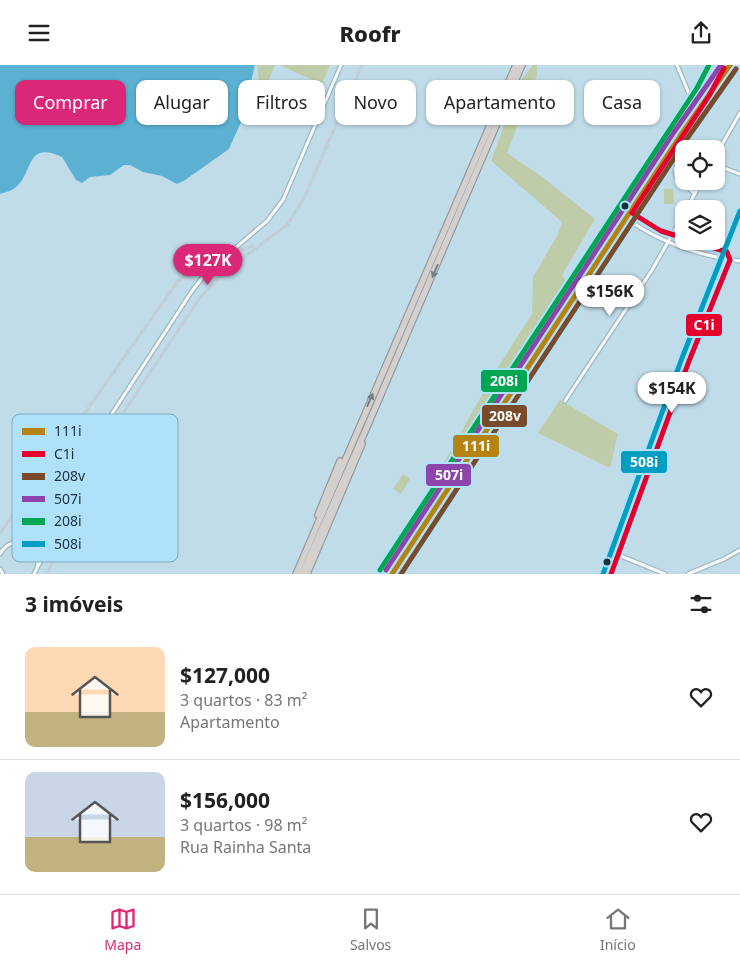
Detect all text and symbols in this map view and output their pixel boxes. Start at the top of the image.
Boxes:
text: Roofr [339,18,401,48]
icon: menu [25,19,53,47]
icon: share [687,19,715,47]
chip: Comprar [15,80,126,125]
chip: Alugar [136,80,228,125]
chip: Filtros [238,80,325,125]
chip: Novo [335,80,416,125]
chip: Apartamento [426,80,574,125]
chip: Casa [584,80,660,125]
map controls [675,140,725,250]
button: locate [675,140,725,190]
button: layers [675,200,725,250]
unlabelled marker [620,201,630,211]
pin: $127K [173,243,243,286]
text: $127K [184,249,232,271]
one-way arrow [430,264,438,278]
pin: $156K [575,275,645,317]
text: $156K [586,280,634,302]
line badge: C1i [685,313,723,337]
text: C1i [693,315,715,334]
line badge: 208i [480,369,528,393]
text: 208i [490,371,518,390]
pin: $154K [637,371,707,414]
text: $154K [648,377,696,399]
one-way arrow [366,393,374,407]
line badge: 208v [481,404,528,428]
text: 208v [489,406,521,425]
legend [12,414,178,562]
text: 111i [54,421,82,440]
line badge: 111i [452,434,500,458]
text: 111i [462,436,490,455]
text: C1i [54,444,74,463]
line badge: 508i [620,450,668,474]
text: 508i [630,452,658,471]
line badge: 507i [425,463,472,487]
text: 507i [435,465,463,484]
text: 208v [54,466,86,485]
text: 507i [54,489,82,508]
text: 208i [54,511,82,530]
text: 508i [54,534,82,553]
unlabelled marker [602,557,612,567]
text: 3 imóveis [25,590,123,618]
icon: filters [687,590,715,618]
text: $127,000 [180,661,270,689]
icon: home [65,667,125,727]
icon: heart [687,683,715,711]
text: 3 quartos · 83 m² [180,689,307,711]
text: Apartamento [180,711,280,733]
text: $156,000 [180,786,270,814]
icon: home [65,792,125,852]
icon: heart [687,808,715,836]
text: 3 quartos · 98 m² [180,814,307,836]
text: Rua Rainha Santa [180,836,311,858]
tab: Mapa [104,905,141,954]
tab: Salvos [350,905,391,954]
tab: Início [600,905,636,954]

